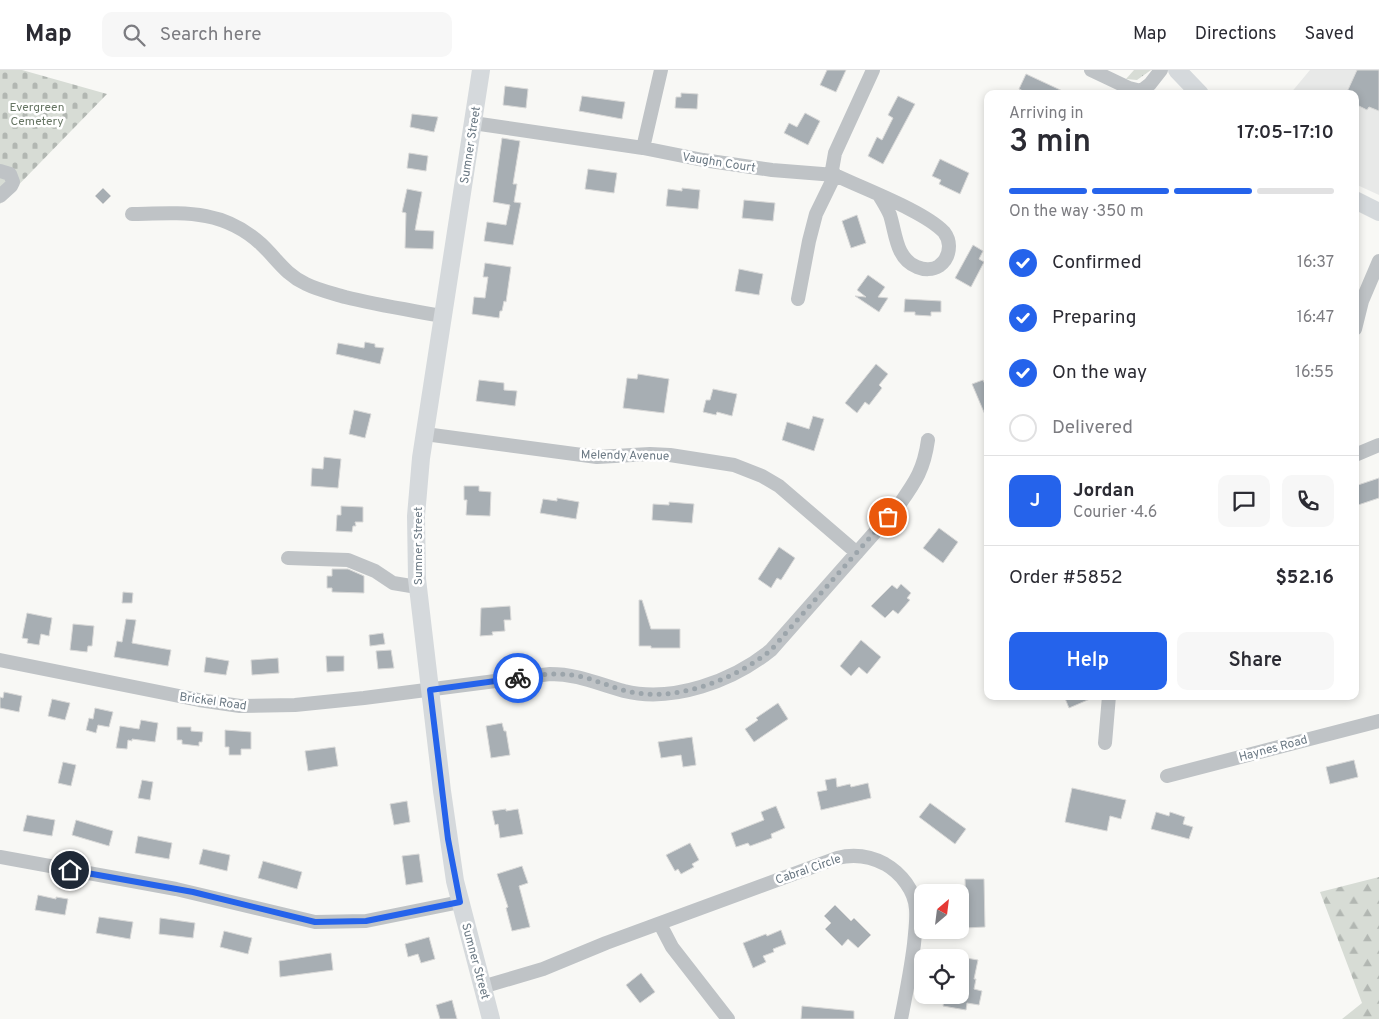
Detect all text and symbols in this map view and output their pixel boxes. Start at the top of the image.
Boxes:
search box [102,12,452,57]
text: Map [25,20,72,50]
icon: search [120,21,148,49]
text: Search here [160,23,261,47]
text: Map [1133,23,1167,46]
text: Directions [1195,23,1277,46]
text: Saved [1305,23,1354,46]
park label: Evergreen Cemetery [10,100,64,130]
text: Arriving in [1009,104,1084,124]
street label: Sumner Street [457,105,485,185]
text: 17:05–17:10 [1237,121,1334,145]
text: 3 min [1009,123,1091,163]
street label: Vaughn Court [681,149,757,177]
text: On the way · 350 m [1009,202,1144,222]
icon: check [1009,249,1037,277]
text: Confirmed [1052,251,1142,275]
text: 16:37 [1297,253,1334,273]
icon: check [1009,304,1037,332]
text: Preparing [1052,306,1136,330]
text: 16:47 [1297,308,1334,328]
icon: check [1009,359,1037,387]
text: On the way [1052,361,1147,385]
text: 16:55 [1295,363,1334,383]
text: Delivered [1052,416,1133,440]
street label: Melendy Avenue [581,447,669,465]
button: chat [1218,475,1270,527]
button: phone [1282,475,1334,527]
text: Jordan [1073,479,1135,503]
text: J [1030,489,1040,513]
pin [867,496,909,538]
icon: bag [874,503,902,531]
text: Courier · 4.6 [1073,503,1157,523]
street label: Sumner Street [411,507,427,585]
text: Order #5852 [1009,566,1123,590]
text: $52.16 [1275,566,1334,590]
button: Help [1009,632,1167,690]
button: Share [1177,632,1334,690]
courier [493,653,543,703]
icon: bike [504,664,532,692]
street label: Brickel Road [178,689,248,715]
street label: Haynes Road [1237,732,1309,766]
pin [49,849,91,891]
street label: Cabral Circle [773,851,843,889]
icon: home [56,856,84,884]
north arrow [914,884,969,939]
map controls [914,884,969,1004]
street label: Sumner Street [457,921,493,1001]
button: locate [914,949,969,1004]

